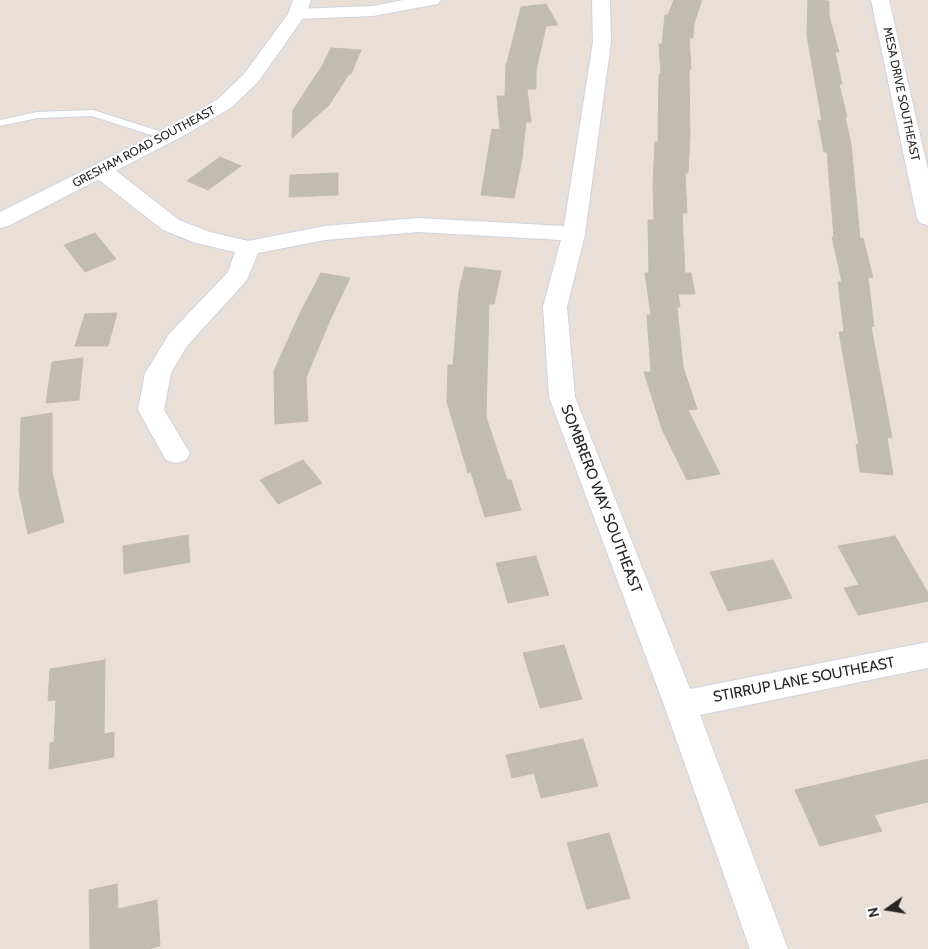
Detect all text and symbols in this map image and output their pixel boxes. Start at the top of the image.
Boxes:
street label: MESA DRIVE SOUTHEAST [880,26,922,162]
street label: GRESHAM ROAD SOUTHEAST [70,103,218,191]
street label: SOMBRERO WAY SOUTHEAST [557,402,645,596]
street label: STIRRUP LANE SOUTHEAST [712,654,896,706]
north arrow [863,884,913,934]
text: N [864,906,883,919]

